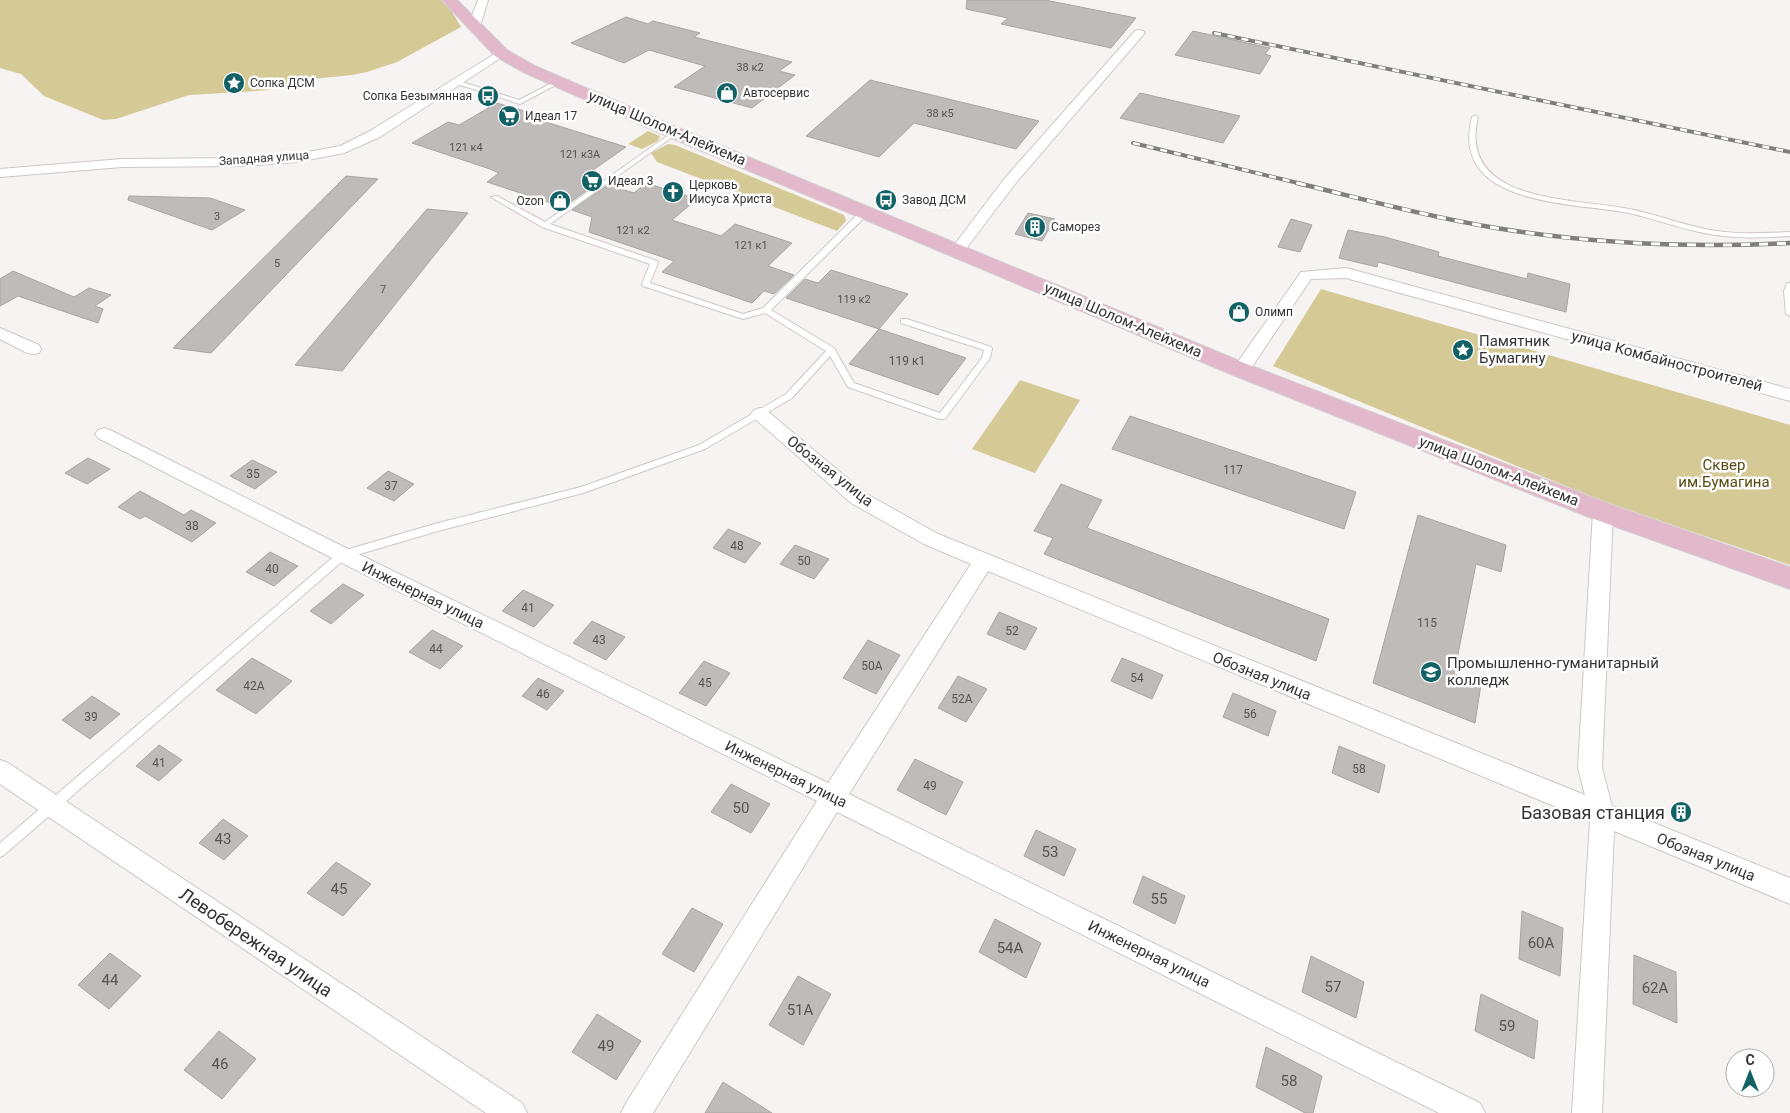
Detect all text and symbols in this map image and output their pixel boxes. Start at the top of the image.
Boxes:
house number: 38 к2 [736,61,764,74]
place icon: Сопка ДСМ [222,71,246,95]
place label: Сопка ДСМ [250,76,315,90]
shop icon: Автосервис [715,81,739,105]
bus stop icon: Сопка Безымянная [476,84,500,108]
place label: Автосервис [743,86,809,100]
street label: улица Шолом-Алейхема [585,87,749,169]
place label: Сопка Безымянная [363,89,472,103]
supermarket icon: Идеал 17 [497,104,521,128]
house number: 38 к5 [926,107,954,120]
place label: Идеал 17 [525,109,577,123]
house number: 121 к4 [449,141,483,154]
street label: Западная улица [218,148,310,168]
house number: 121 к3А [560,148,601,161]
supermarket icon: Идеал 3 [580,169,604,193]
place label: Идеал 3 [608,174,653,188]
place label: Церковь Иисуса Христа [689,178,772,206]
church icon: Церковь Иисуса Христа [661,180,685,204]
bus stop icon: Завод ДСМ [874,188,898,212]
shop icon: Ozon [548,189,572,213]
place label: Завод ДСМ [902,193,966,207]
place label: Ozon [516,194,544,208]
house number: 3 [214,210,220,223]
building icon: Саморез [1023,215,1047,239]
place label: Саморез [1051,220,1100,234]
house number: 121 к2 [616,224,650,237]
house number: 121 к1 [734,239,768,252]
house number: 5 [274,257,280,270]
street label: улица Шолом-Алейхема [1041,279,1205,361]
house number: 7 [380,283,386,296]
house number: 119 к2 [837,293,871,306]
shop icon: Олимп [1227,300,1251,324]
place label: Олимп [1255,305,1293,319]
street label: улица Комбайностроителей [1570,327,1764,395]
place label: Памятник Бумагину [1479,332,1550,367]
place icon: Памятник Бумагину [1451,338,1475,362]
house number: 119 к1 [889,354,925,368]
street label: Обозная улица [783,432,877,510]
street label: улица Шолом-Алейхема [1417,432,1581,510]
park label: Сквер им.Бумагина [1678,456,1770,491]
house number: 117 [1223,463,1243,477]
house number: 35 [246,467,260,481]
house number: 37 [384,479,398,493]
house number: 38 [185,519,199,533]
house number: 48 [730,539,744,553]
house number: 50 [797,554,811,568]
street label: Инженерная улица [359,558,487,632]
house number: 40 [265,562,279,576]
house number: 41 [521,601,535,615]
house number: 115 [1417,616,1437,630]
house number: 52 [1005,624,1019,638]
house number: 43 [592,633,606,647]
house number: 44 [429,642,443,656]
street label: Обозная улица [1210,648,1314,704]
place label: Промышленно-гуманитарный колледж [1447,654,1659,689]
house number: 50А [861,659,883,673]
school or university icon: Промышленно-гуманитарный колледж [1419,660,1443,684]
house number: 54 [1130,671,1144,685]
house number: 45 [698,676,712,690]
house number: 42А [243,679,265,693]
house number: 46 [536,687,550,701]
house number: 52А [951,692,973,706]
house number: 56 [1243,707,1257,721]
house number: 39 [84,710,98,724]
street label: Инженерная улица [722,737,850,811]
house number: 41 [152,756,166,770]
house number: 58 [1352,762,1366,776]
house number: 49 [923,779,937,793]
house number: 50 [733,799,749,817]
building icon: Базовая станция [1669,800,1693,824]
place label: Базовая станция [1521,802,1665,823]
street label: Обозная улица [1654,829,1758,885]
house number: 43 [215,830,231,848]
house number: 53 [1042,843,1058,861]
house number: 45 [331,880,347,898]
street label: Левобережная улица [176,883,336,1001]
house number: 55 [1151,890,1167,908]
street label: Инженерная улица [1085,917,1213,991]
house number: 60А [1528,934,1555,952]
house number: 54А [997,939,1024,957]
house number: 44 [102,971,119,989]
house number: 57 [1325,978,1341,996]
house number: 62А [1642,979,1669,997]
house number: 51А [787,1001,814,1019]
house number: 59 [1499,1017,1515,1035]
house number: 49 [598,1037,614,1055]
north arrow [1725,1048,1775,1098]
text: С [1745,1052,1755,1068]
house number: 46 [212,1055,228,1073]
house number: 58 [1281,1072,1297,1090]

